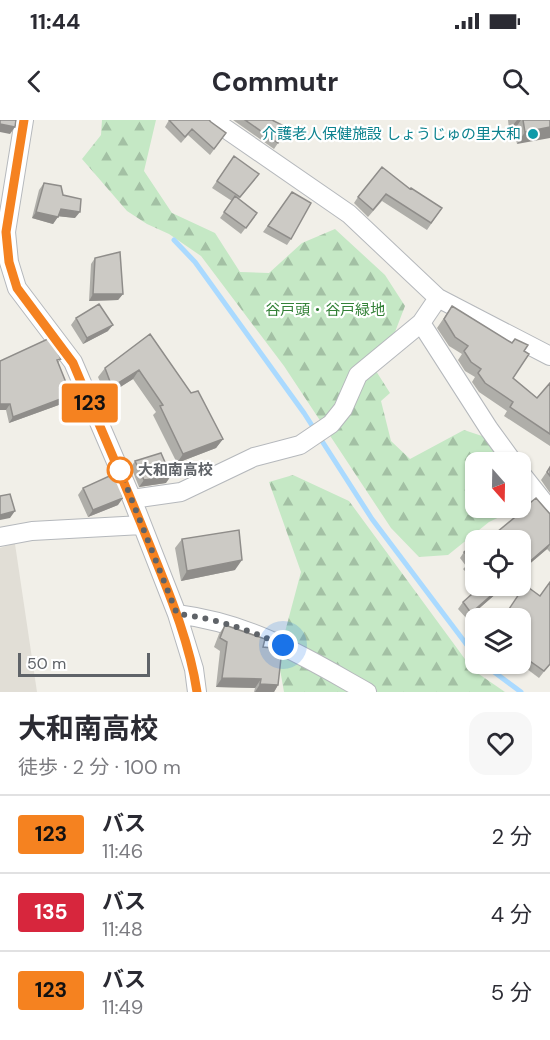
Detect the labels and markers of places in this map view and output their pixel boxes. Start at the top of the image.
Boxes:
place label: 介護老人保健施設 しょうじゅの里大和 [262,124,521,144]
marker: 介護老人保健施設 しょうじゅの里大和 [526,127,540,141]
marker: 大和南高校 [107,457,133,483]
place label: 大和南高校 [138,460,213,480]

